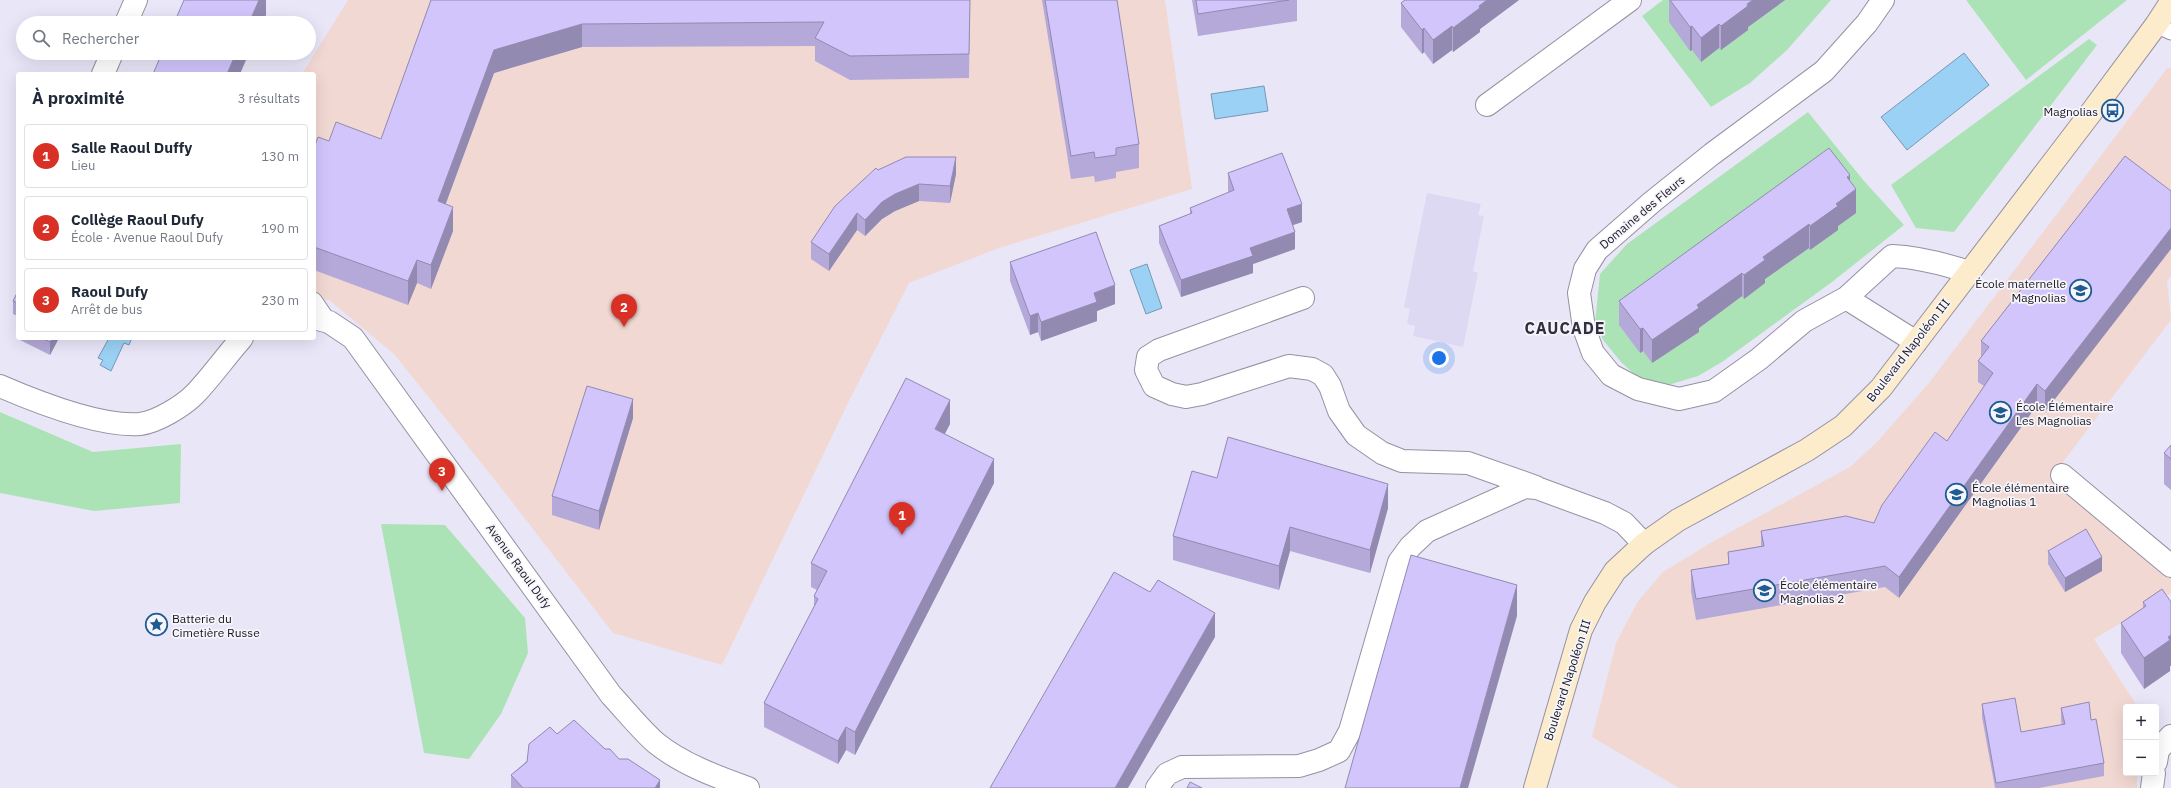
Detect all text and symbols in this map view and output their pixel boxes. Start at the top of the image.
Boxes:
search box [16,16,316,60]
icon: search [30,27,52,49]
text: Rechercher [62,29,139,48]
text: À proximité [32,87,125,109]
text: 3 résultats [238,90,300,107]
bus stop icon: Magnolias [2100,98,2126,124]
place label: Magnolias [2043,104,2098,119]
text: Salle Raoul Duffy [71,138,192,157]
text: 1 [42,148,50,165]
text: 130 m [261,148,299,165]
text: Lieu [71,157,95,174]
street label: Domaine des Fleurs [1596,172,1688,252]
text: Collège Raoul Dufy [71,210,204,229]
text: 2 [42,220,50,237]
text: 190 m [261,220,299,237]
text: École · Avenue Raoul Dufy [71,229,223,246]
place label: École maternelle Magnolias [1975,276,2066,305]
school or university icon: École maternelle Magnolias [2068,277,2094,303]
text: Raoul Dufy [71,282,148,301]
text: 3 [42,292,50,309]
text: 230 m [261,292,299,309]
pin: 2 [611,294,637,327]
street label: Boulevard Napoléon III [1863,295,1953,405]
text: Arrêt de bus [71,301,143,318]
district label: CAUCADE [1524,318,1606,338]
your location [1429,348,1449,368]
place label: École Élémentaire Les Magnolias [2016,399,2114,428]
school or university icon: École Élémentaire Les Magnolias [1988,400,2014,426]
pin: 3 [429,458,455,491]
place label: École élémentaire Magnolias 1 [1972,480,2070,509]
school or university icon: École élémentaire Magnolias 1 [1944,481,1970,507]
pin: 1 [889,502,915,535]
street label: Avenue Raoul Dufy [483,521,555,611]
place label: École élémentaire Magnolias 2 [1780,577,1878,606]
school or university icon: École élémentaire Magnolias 2 [1752,578,1778,604]
place label: Batterie du Cimetière Russe [172,611,260,640]
place icon: Batterie du Cimetière Russe [144,612,170,638]
street label: Boulevard Napoléon III [1540,617,1594,743]
map controls [2123,704,2159,776]
button: + [2123,704,2159,740]
button: − [2123,740,2159,776]

